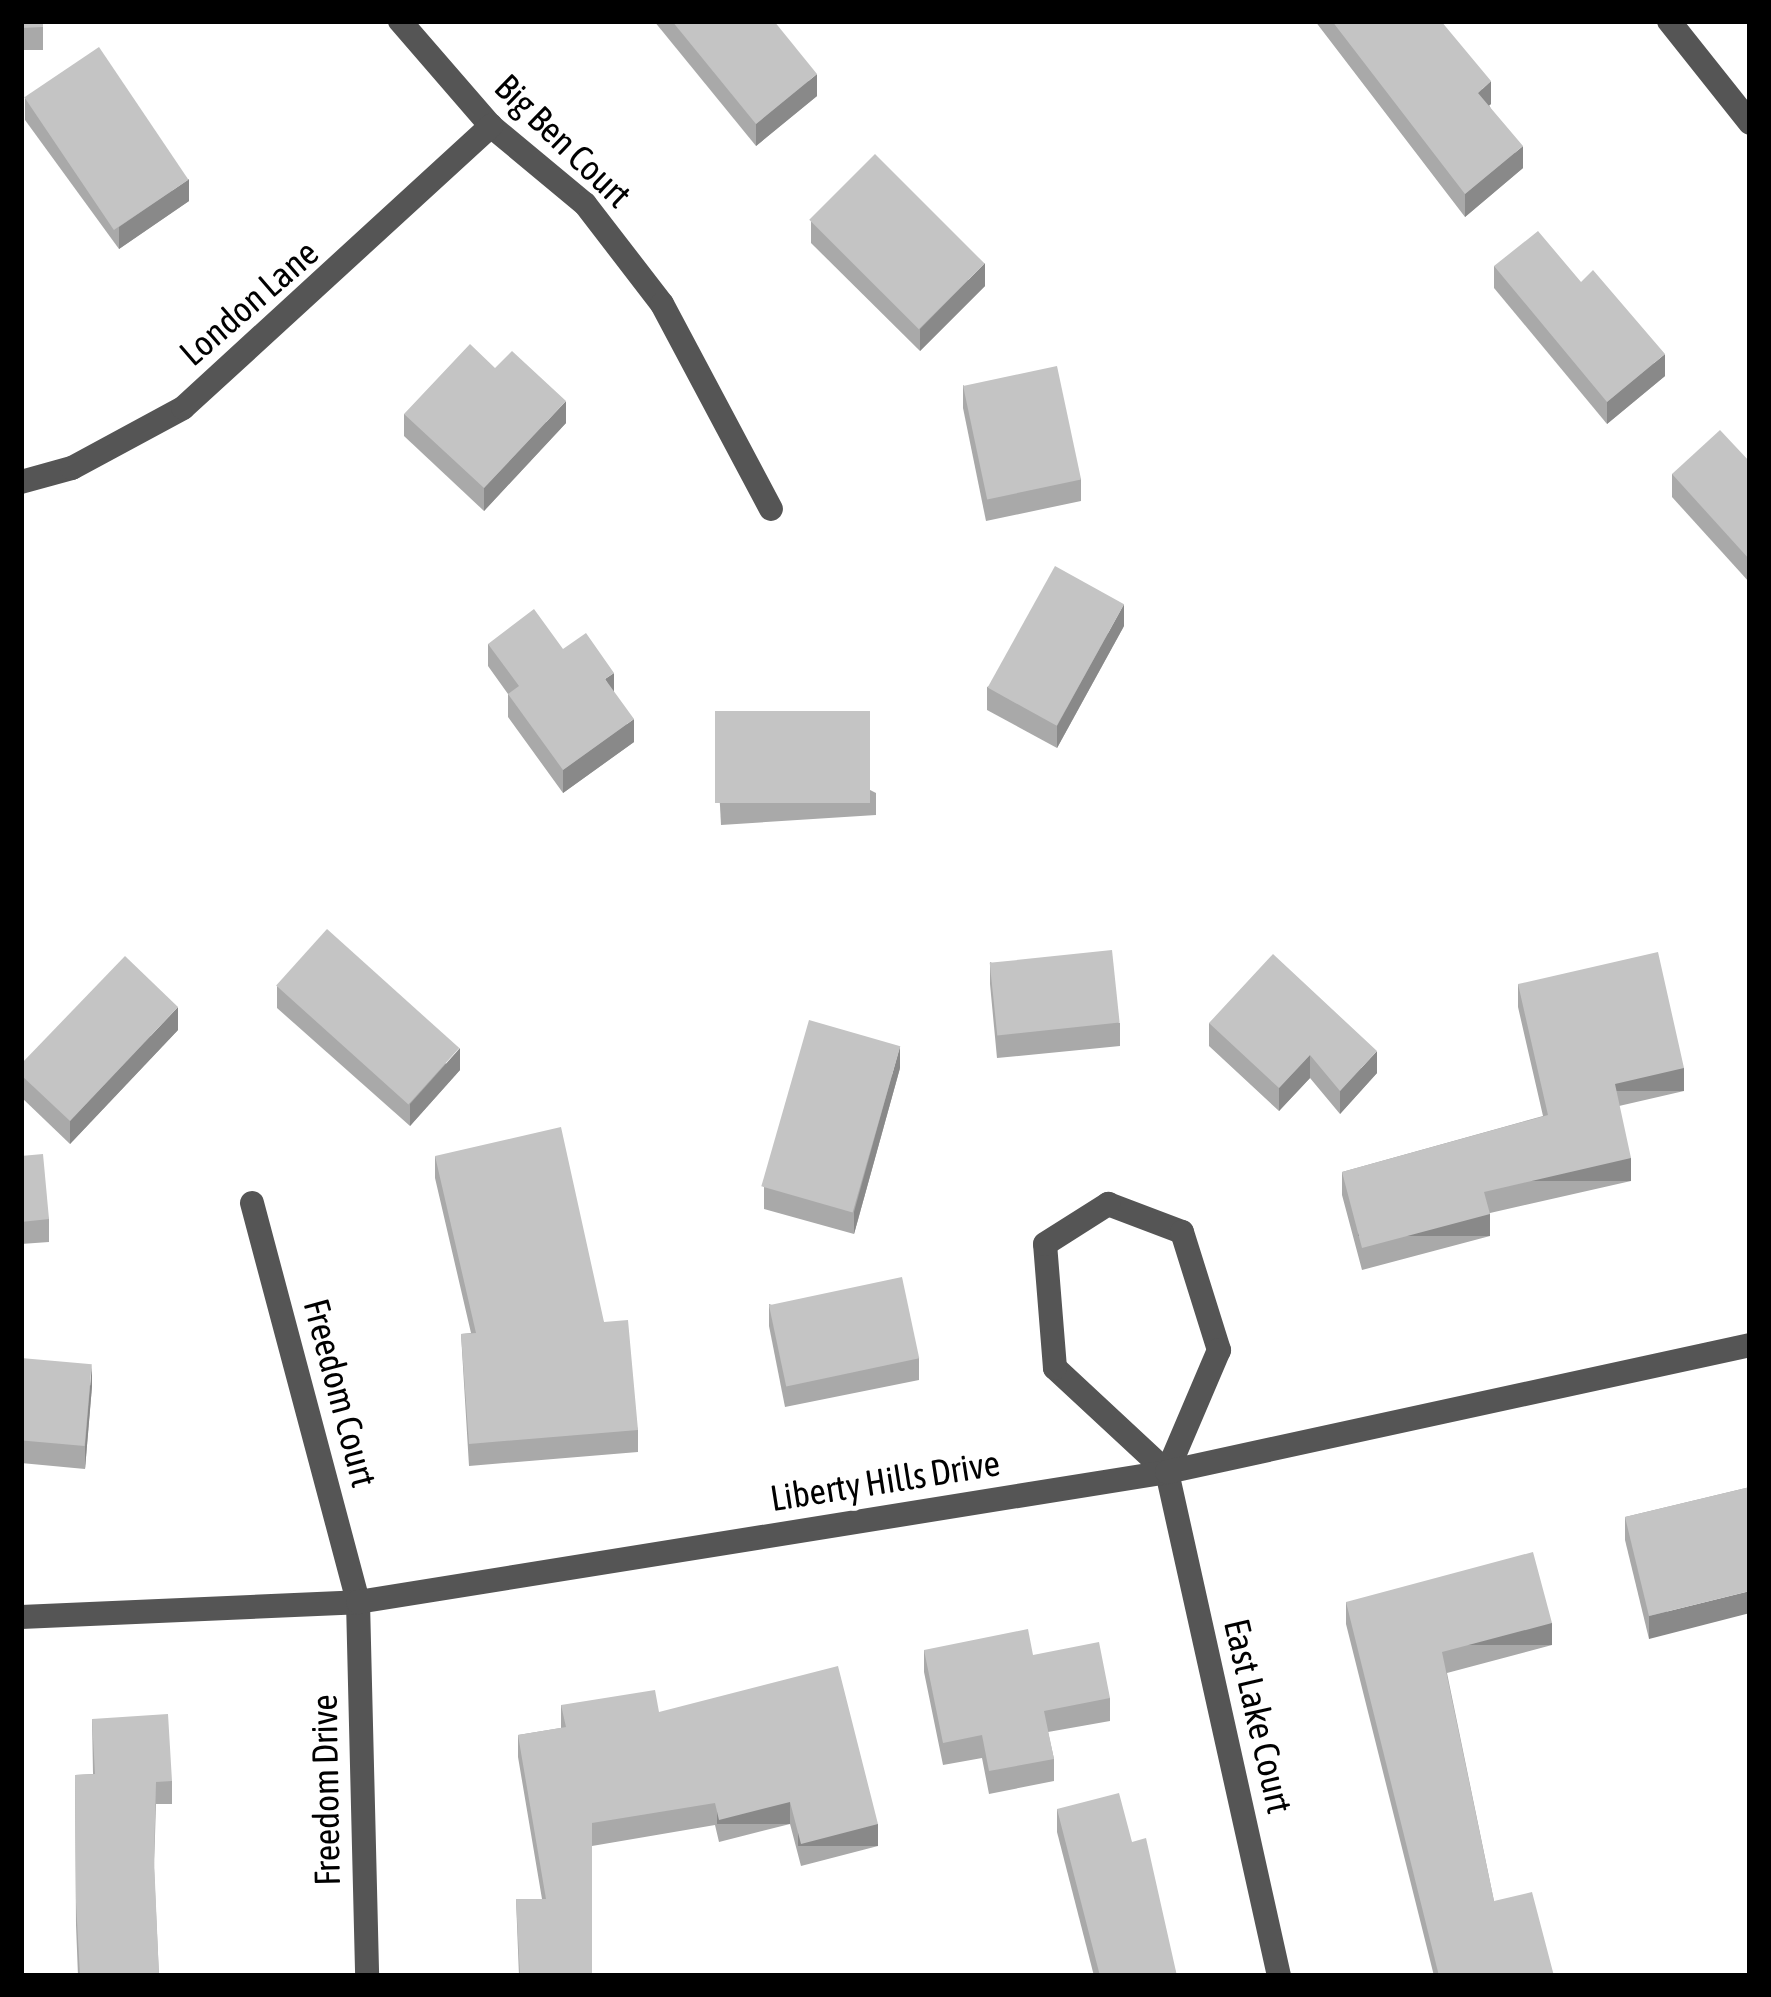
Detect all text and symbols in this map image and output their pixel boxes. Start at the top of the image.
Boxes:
street label: Big Ben Court [486,65,640,217]
street label: London Lane [171,231,327,375]
street label: Freedom Court [294,1294,386,1492]
street label: Liberty Hills Drive [767,1442,1003,1520]
street label: East Lake Court [1215,1615,1301,1817]
street label: Freedom Drive [303,1694,349,1886]

